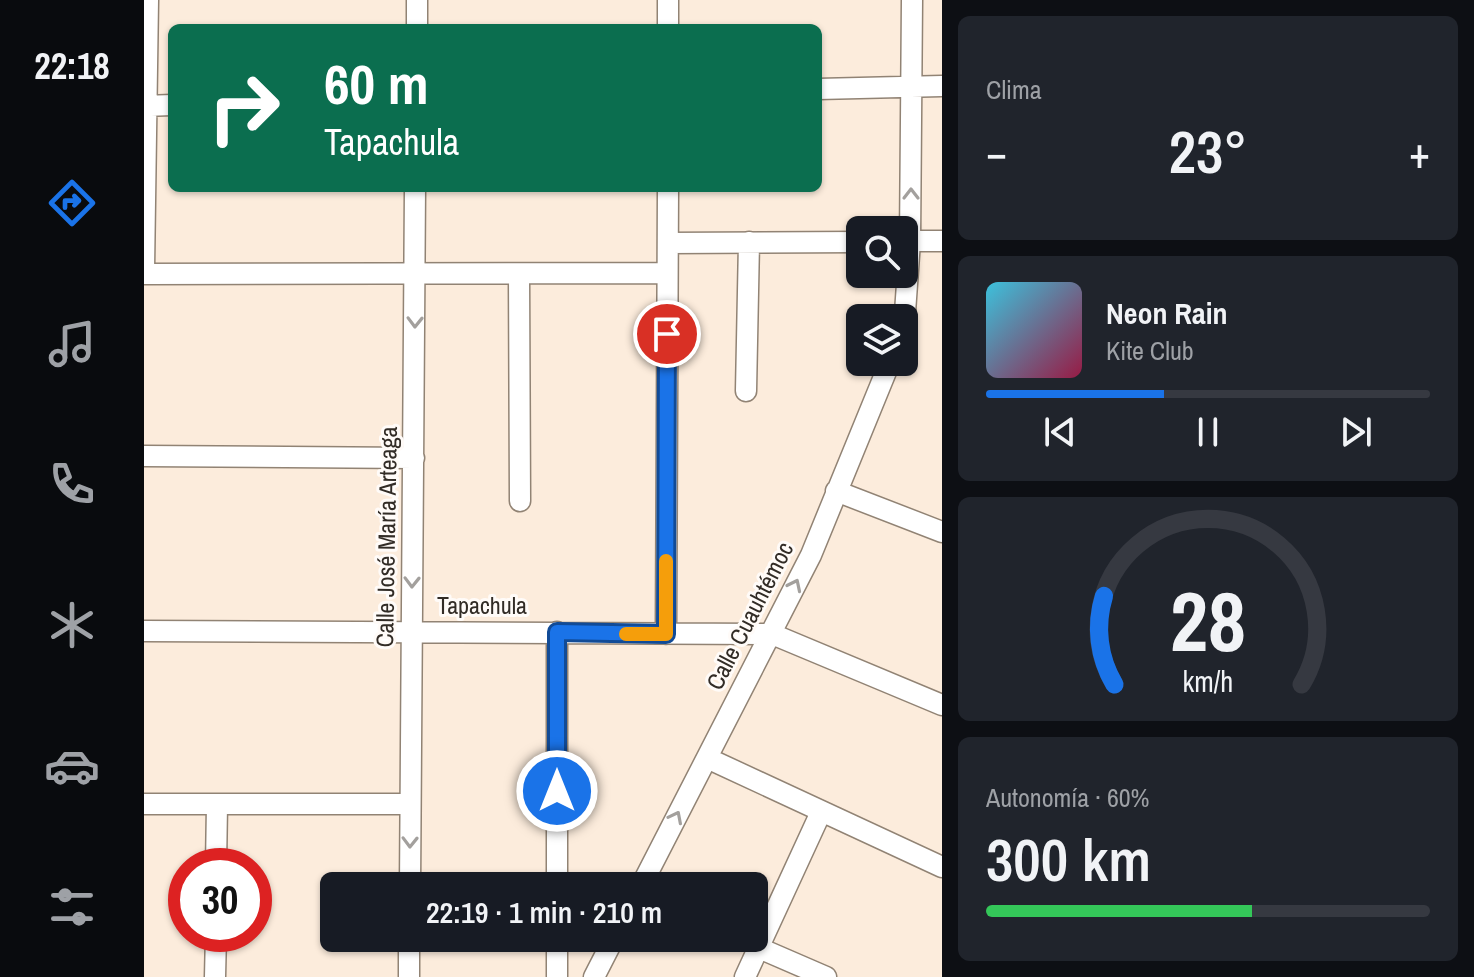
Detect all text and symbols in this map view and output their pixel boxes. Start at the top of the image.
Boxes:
text: 22:18 [34,42,110,90]
text: 60 m [324,46,429,121]
icon: right [192,56,296,160]
text: Clima [986,72,1042,107]
text: 23° [1169,111,1247,192]
text: Tapachula [324,118,459,166]
text: − [986,122,1007,182]
text: + [1409,122,1430,182]
icon: directions [44,175,100,231]
one-way arrow [902,187,920,200]
map controls [846,216,918,376]
button: search [846,216,918,288]
text: Neon Rain [1106,293,1228,333]
pin [633,300,701,368]
button: layers [846,304,918,376]
icon: arrive [645,312,689,356]
icon: music [44,316,100,372]
one-way arrow [406,316,424,329]
text: Kite Club [1106,333,1194,368]
icon: previous [1038,410,1082,454]
icon: pause [1186,410,1230,454]
icon: next [1334,410,1378,454]
street label: Calle José María Arteaga [368,426,404,648]
icon: phone [44,456,100,512]
street label: Calle Cuauhtémoc [698,536,800,695]
text: 28 [1170,564,1246,676]
one-way arrow [404,576,421,589]
one-way arrow [786,579,801,594]
street label: Tapachula [437,589,527,621]
icon: climate [44,597,100,653]
text: km/h [1183,662,1233,701]
icon: car [44,738,100,794]
position arrow [515,749,599,833]
text: Autonomía · 60% [986,780,1150,815]
one-way arrow [667,810,682,825]
text: 300 km [986,819,1151,900]
one-way arrow [401,836,419,849]
speed limit sign: 30 [168,848,272,952]
icon: filters [44,879,100,935]
text: 22:19 · 1 min · 210 m [426,892,662,932]

